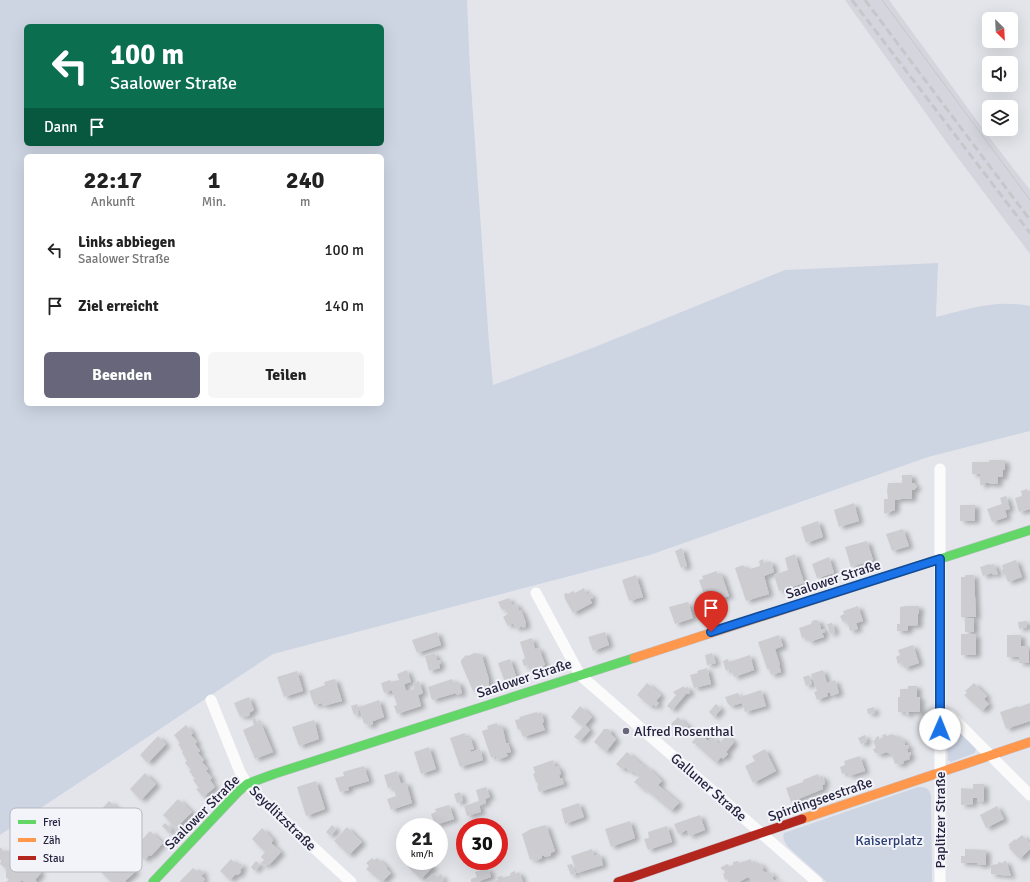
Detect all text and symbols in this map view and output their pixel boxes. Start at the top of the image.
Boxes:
north arrow [982,12,1018,48]
map controls [982,12,1018,136]
text: 100 m [110,38,184,72]
icon: left [44,40,96,92]
button: sound [982,56,1018,92]
text: Saalower Straße [110,72,237,94]
button: layers [982,100,1018,136]
icon: arrive [86,116,108,138]
text: Dann [44,118,78,136]
text: 22:17 [83,165,142,195]
text: 1 [208,165,220,195]
text: 240 [286,165,325,195]
text: Ankunft [91,194,135,210]
text: Min. [202,194,226,210]
text: m [300,194,310,210]
text: Links abbiegen [78,233,175,251]
icon: left [44,239,66,261]
text: 100 m [324,241,364,259]
text: Saalower Straße [78,251,170,267]
icon: arrive [44,295,66,317]
text: Ziel erreicht [78,297,159,315]
text: 140 m [324,297,364,315]
button: Beenden [44,352,200,398]
button: Teilen [208,352,364,398]
street label: Saalower Straße [784,556,883,603]
pin [694,591,728,632]
icon: arrive [700,597,722,619]
street label: Saalower Straße [475,655,574,702]
position arrow [919,708,961,750]
place label: Alfred Rosenthal [634,723,734,740]
marker: Alfred Rosenthal [621,726,631,736]
street label: Galluner Straße [667,750,750,825]
street label: Saalower Straße [161,771,243,853]
street label: Paplitzer Straße [932,772,949,868]
street label: Spirdingseestraße [766,774,875,825]
street label: Seydlitzstraße [246,782,320,855]
legend [10,808,142,872]
text: Frei [43,816,61,829]
speed limit sign: 30 [456,818,508,870]
text: 21 [411,826,433,851]
park label: Kaiserplatz [855,832,923,849]
text: Zäh [43,834,61,847]
text: km/h [411,848,433,860]
text: Stau [43,852,65,865]

